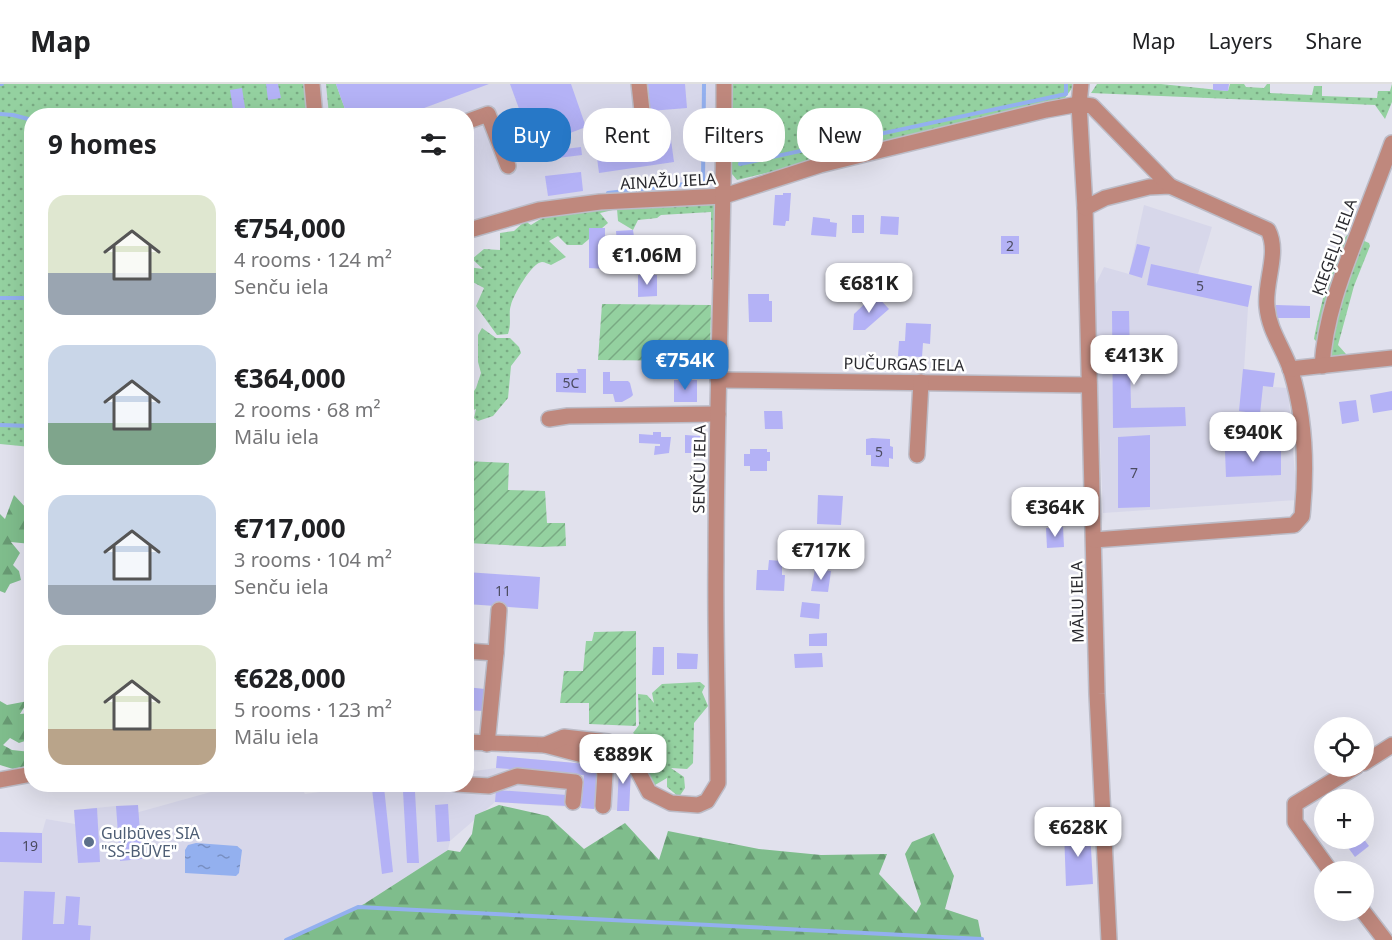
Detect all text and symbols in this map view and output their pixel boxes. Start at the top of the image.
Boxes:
text: Map [30,22,91,60]
text: Map [1132,27,1176,55]
text: Layers [1209,27,1273,55]
text: Share [1306,27,1362,55]
chip: Buy [492,108,571,162]
chip: Rent [583,108,671,162]
chip: Filters [683,108,785,162]
chip: New [797,108,883,162]
text: 9 homes [48,126,157,162]
icon: filters [417,128,450,161]
street label: AINAŽU IELA [620,167,717,194]
street label: ĶIEĢEĻU IELA [1306,195,1362,299]
text: €754,000 [234,210,346,246]
icon: home [96,219,168,291]
pin: €1.06M [598,235,696,286]
house number: 2 [1006,236,1014,255]
text: €1.06M [612,241,682,268]
text: 4 rooms · 124 m² [234,246,392,273]
pin: €681K [827,263,911,314]
text: €681K [839,269,899,296]
text: Senču iela [234,273,329,300]
house number: 5 [1196,276,1204,295]
pin: €413K [1092,335,1176,386]
pin: €754K [643,340,727,391]
text: €413K [1104,341,1164,368]
text: €754K [655,346,715,373]
street label: PUČURGAS IELA [843,352,965,376]
text: €364,000 [234,360,346,396]
icon: home [96,369,168,441]
house number: 5C [563,373,580,392]
text: 2 rooms · 68 m² [234,396,381,423]
pin: €940K [1211,412,1295,463]
text: €940K [1223,418,1283,445]
text: Mālu iela [234,423,319,450]
street label: SENČU IELA [687,424,711,514]
house number: 5 [875,442,883,461]
house number: 7 [1130,463,1138,482]
pin: €364K [1013,487,1097,538]
text: €364K [1025,493,1085,520]
text: €717,000 [234,510,346,546]
icon: home [96,519,168,591]
pin: €717K [779,530,863,581]
text: €717K [791,536,851,563]
text: 3 rooms · 104 m² [234,546,392,573]
street label: MĀLU IELA [1065,560,1089,643]
text: Senču iela [234,573,329,600]
house number: 11 [495,581,511,600]
text: €628,000 [234,660,346,696]
icon: home [96,669,168,741]
text: 5 rooms · 123 m² [234,696,392,723]
map controls [1314,717,1374,921]
button: locate [1314,717,1374,777]
text: Mālu iela [234,723,319,750]
pin: €889K [581,734,665,785]
text: €889K [593,740,653,767]
button: + [1314,789,1374,849]
pin: €628K [1036,807,1120,858]
text: €628K [1048,813,1108,840]
place label: Guļbūves SIA "SS-BŪVE" [101,822,201,862]
marker: Guļbūves SIA "SS-BŪVE" [82,835,96,849]
house number: 19 [22,836,38,855]
button: − [1314,861,1374,921]

